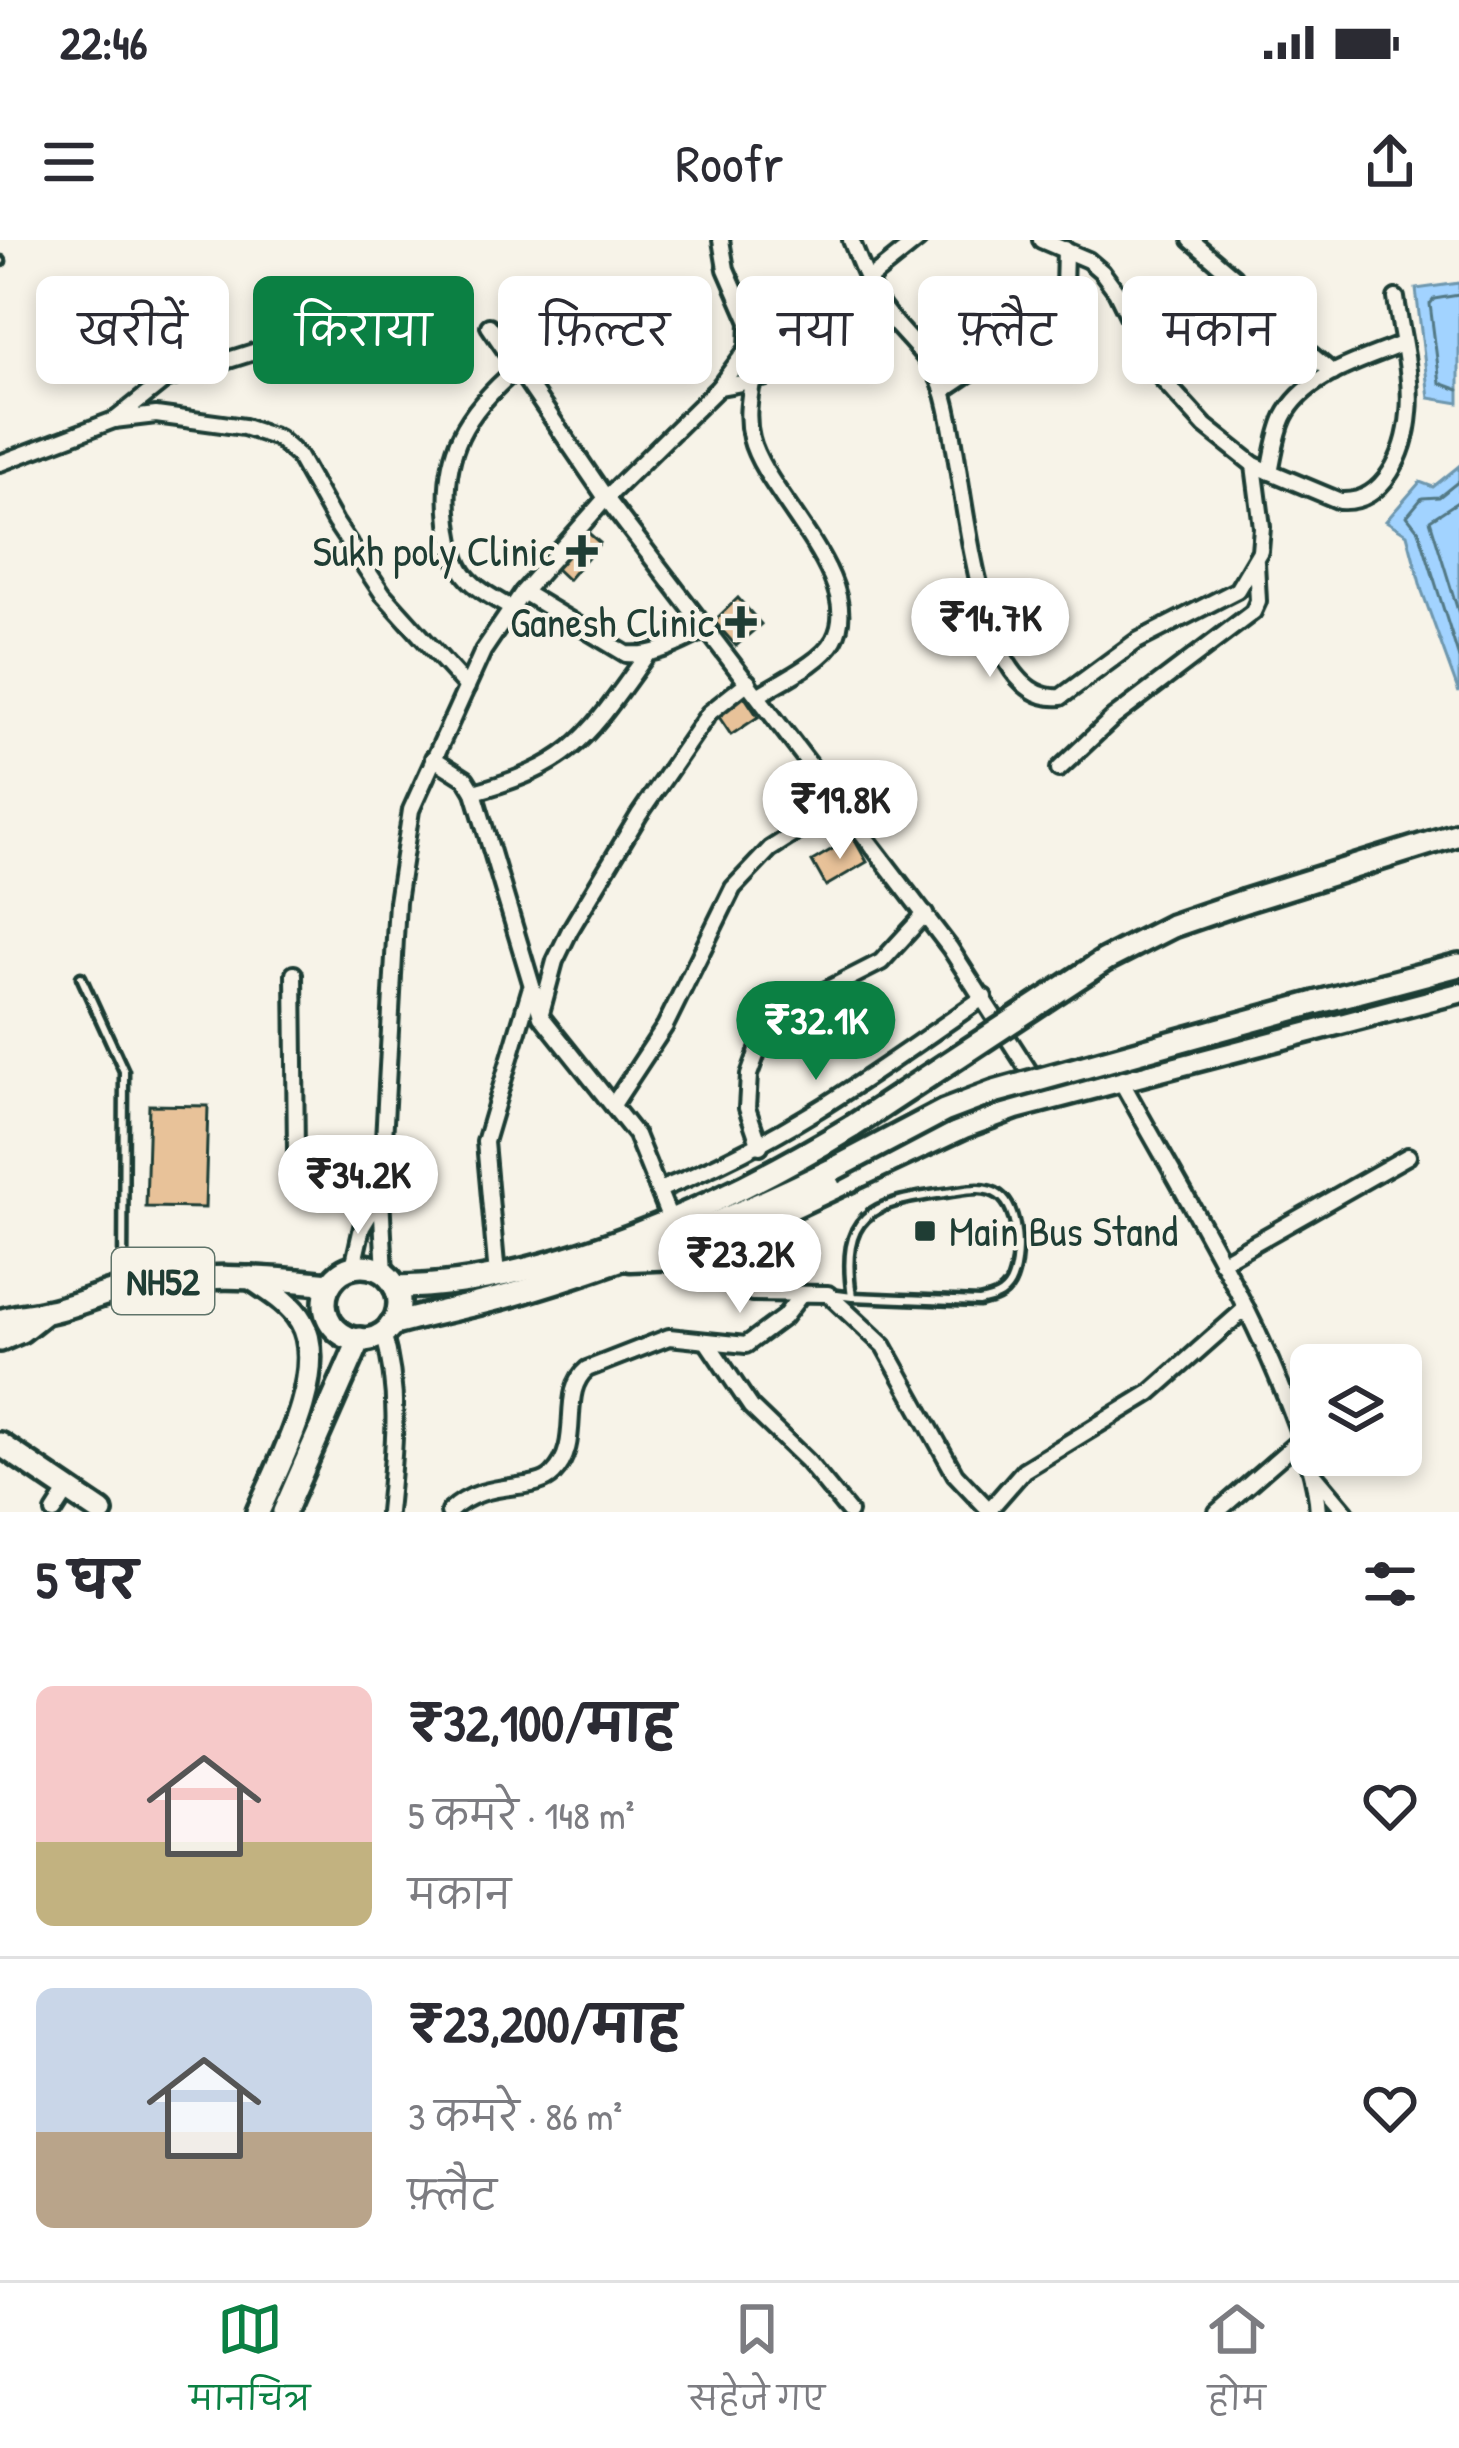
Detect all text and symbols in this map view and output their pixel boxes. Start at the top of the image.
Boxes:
text: 22:46 [60,12,147,73]
text: Roofr [675,126,784,199]
icon: menu [36,129,102,195]
icon: share [1357,129,1423,195]
chip: खरीदें [36,276,229,384]
chip: किराया [253,276,474,384]
chip: फ़िल्टर [498,276,712,384]
chip: नया [736,276,894,384]
chip: फ़्लैट [918,276,1098,384]
chip: मकान [1122,276,1317,384]
place label: Sukh poly Clinic [312,522,556,579]
marker: Sukh poly Clinic [566,535,598,567]
pin: ₹14.7K [892,578,1088,680]
text: ₹14.7K [938,590,1042,643]
place label: Ganesh Clinic [510,593,715,650]
marker: Ganesh Clinic [725,606,757,638]
pin: ₹19.8K [742,760,938,862]
text: ₹19.8K [790,772,890,825]
pin: ₹32.1K [718,981,914,1083]
text: ₹32.1K [763,993,869,1046]
pin: ₹34.2K [260,1135,456,1237]
text: ₹34.2K [305,1147,411,1200]
place label: Main Bus Stand [949,1202,1178,1259]
pin: ₹23.2K [642,1214,838,1316]
marker: Main Bus Stand [912,1218,938,1244]
text: ₹23.2K [685,1226,795,1279]
road number: NH52 [112,1248,214,1314]
map controls [1290,1344,1422,1476]
button: layers [1290,1344,1422,1476]
text: 5 घर [36,1545,137,1614]
icon: filters [1357,1551,1423,1617]
text: ₹32,100/माह [408,1688,675,1757]
icon: home [132,1734,276,1878]
icon: heart [1357,1773,1423,1839]
text: 5 कमरे · 148 m² [408,1788,634,1841]
text: मकान [408,1867,511,1920]
text: ₹23,200/माह [408,1989,681,2058]
icon: home [132,2036,276,2180]
icon: heart [1357,2075,1423,2141]
text: 3 कमरे · 86 m² [408,2089,622,2142]
text: फ़्लैट [408,2168,497,2221]
tab: मानचित्र [189,2296,310,2435]
tab: सहेजे गए [689,2296,825,2435]
tab: होम [1204,2296,1270,2435]

